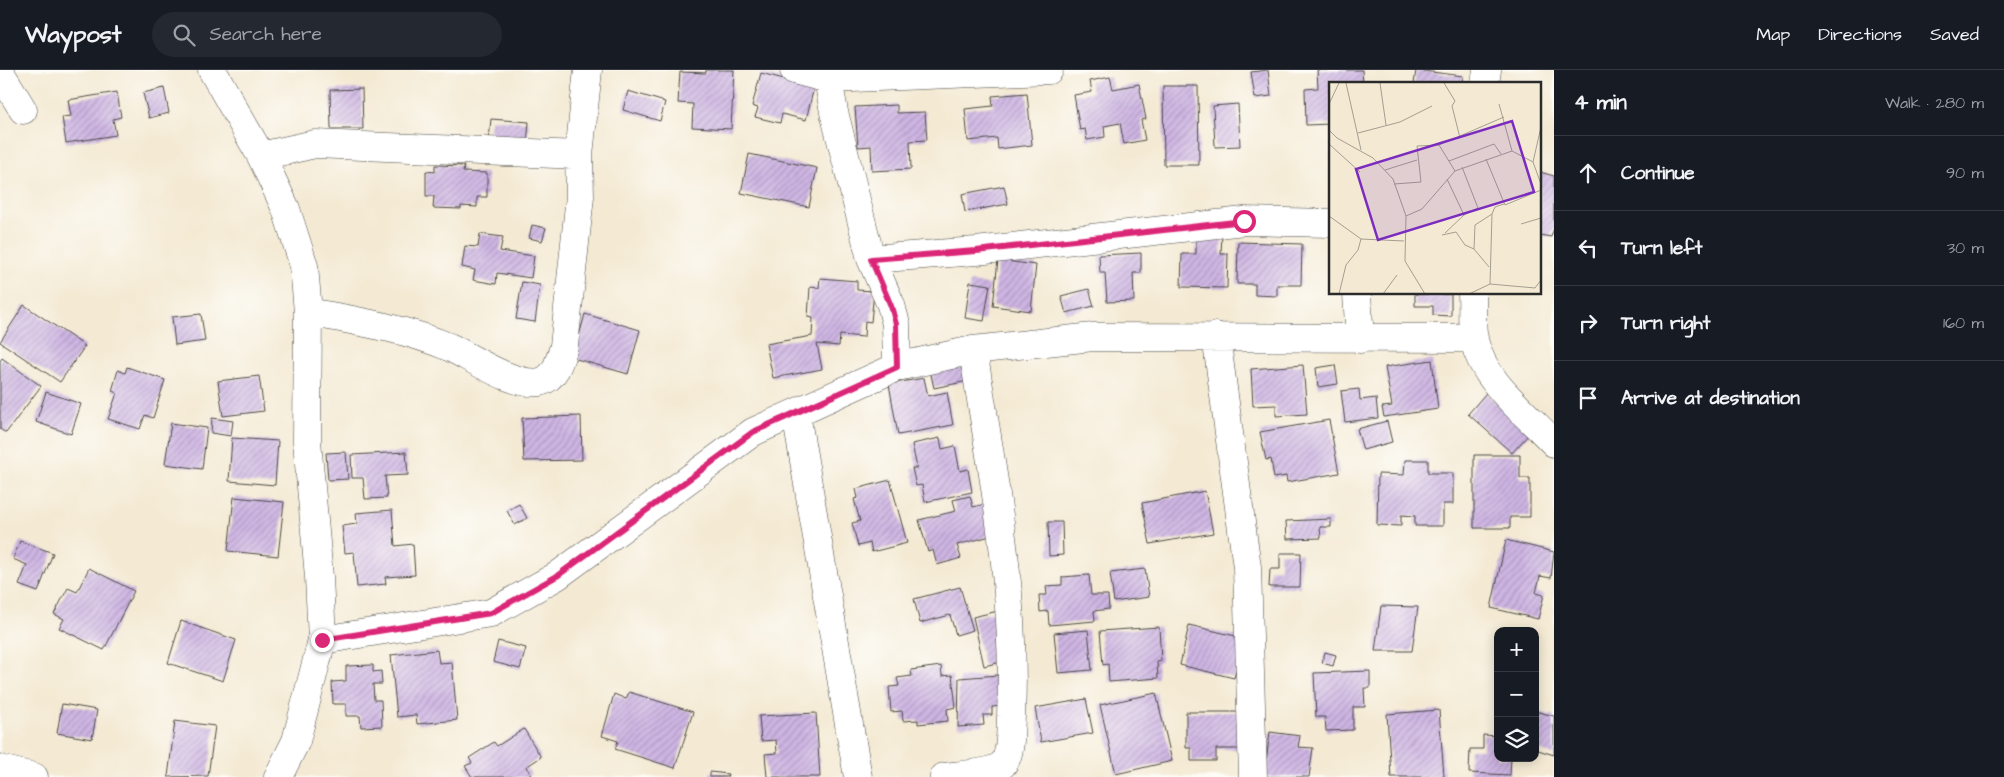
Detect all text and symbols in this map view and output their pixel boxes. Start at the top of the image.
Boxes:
search box [152,12,502,57]
text: Waypost [25,18,122,52]
icon: search [170,21,198,49]
text: Search here [210,21,322,48]
text: Map [1756,22,1790,47]
text: Directions [1818,22,1902,47]
text: Saved [1930,22,1979,47]
inset map [1329,82,1542,295]
text: 4 min [1574,88,1627,117]
text: Walk · 280 m [1885,92,1984,114]
icon: ahead [1574,159,1602,187]
text: Continue [1621,160,1695,187]
text: 90 m [1946,162,1984,184]
route start [1233,210,1256,233]
icon: left [1574,234,1602,262]
text: Turn left [1621,235,1702,262]
text: 30 m [1947,237,1984,259]
icon: right [1574,309,1602,337]
text: Turn right [1621,310,1710,337]
text: 160 m [1943,312,1984,334]
icon: arrive [1574,384,1602,412]
text: Arrive at destination [1621,385,1800,412]
map controls [1494,627,1539,762]
button: + [1494,627,1539,672]
route end [311,629,334,652]
button: − [1494,672,1539,717]
button: layers [1494,717,1539,762]

